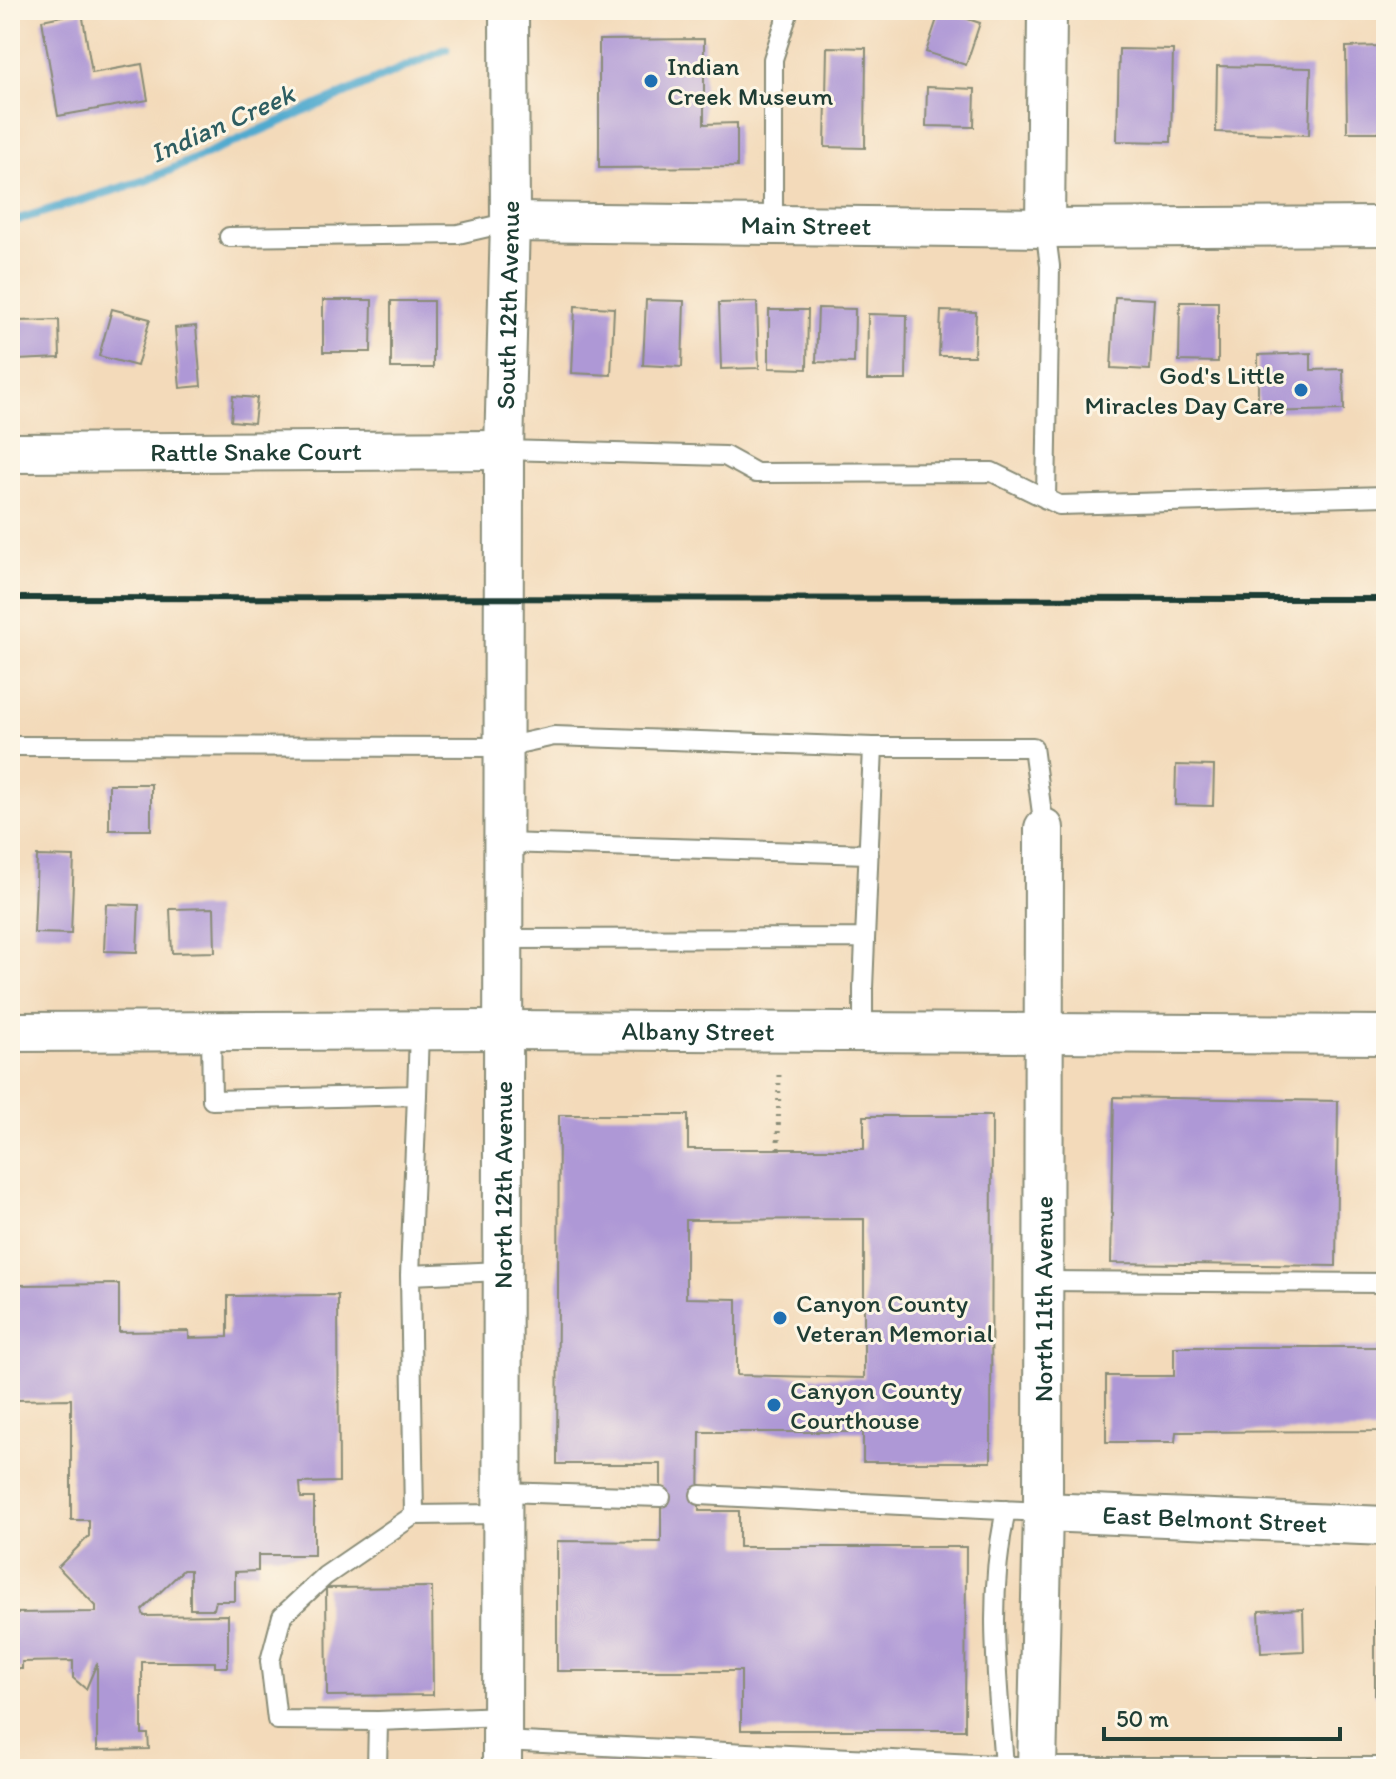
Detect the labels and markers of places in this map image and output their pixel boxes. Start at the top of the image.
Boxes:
place label: Indian Creek Museum [667,50,833,112]
marker: Indian Creek Museum [642,72,660,90]
place label: God's Little Miracles Day Care [1084,359,1285,421]
marker: God's Little Miracles Day Care [1292,381,1310,399]
place label: Canyon County Veteran Memorial [796,1287,994,1349]
marker: Canyon County Veteran Memorial [771,1309,789,1327]
place label: Canyon County Courthouse [790,1374,962,1436]
marker: Canyon County Courthouse [765,1396,783,1414]

